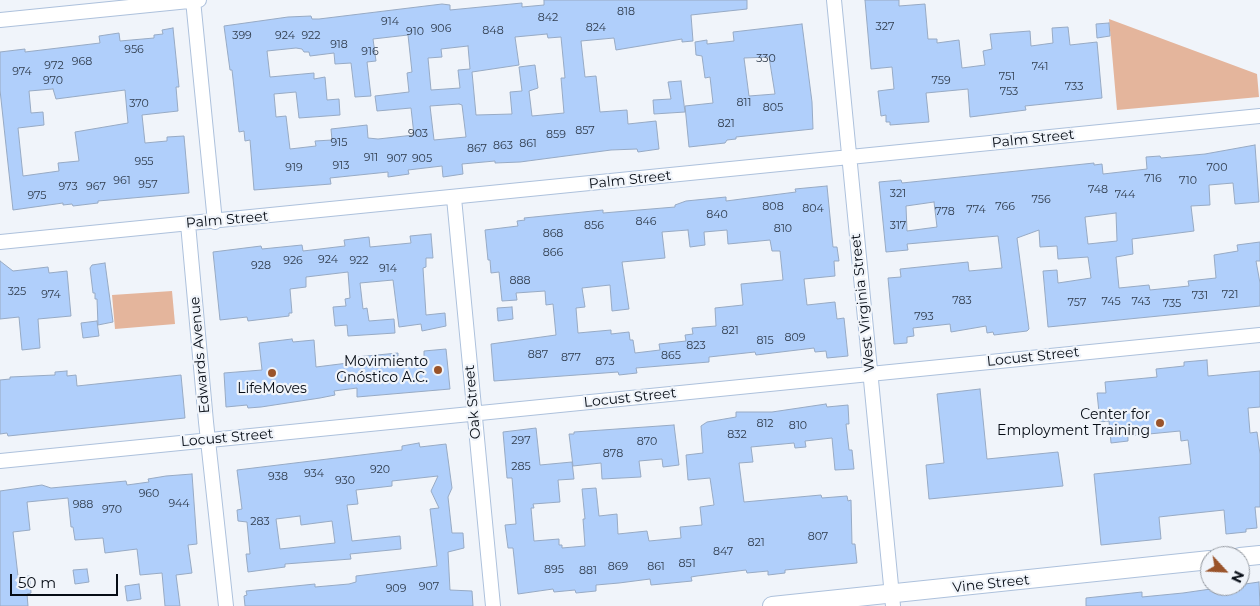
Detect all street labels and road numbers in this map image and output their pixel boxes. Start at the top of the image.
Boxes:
street label: Palm Street [991,126,1075,152]
street label: Palm Street [588,167,672,193]
street label: Palm Street [185,208,269,232]
street label: West Virginia Street [847,233,879,373]
street label: Edwards Avenue [187,296,213,414]
street label: Locust Street [986,344,1080,370]
street label: Oak Street [461,364,485,440]
street label: Locust Street [583,385,677,411]
street label: Locust Street [180,426,274,450]
street label: Vine Street [952,572,1030,596]

